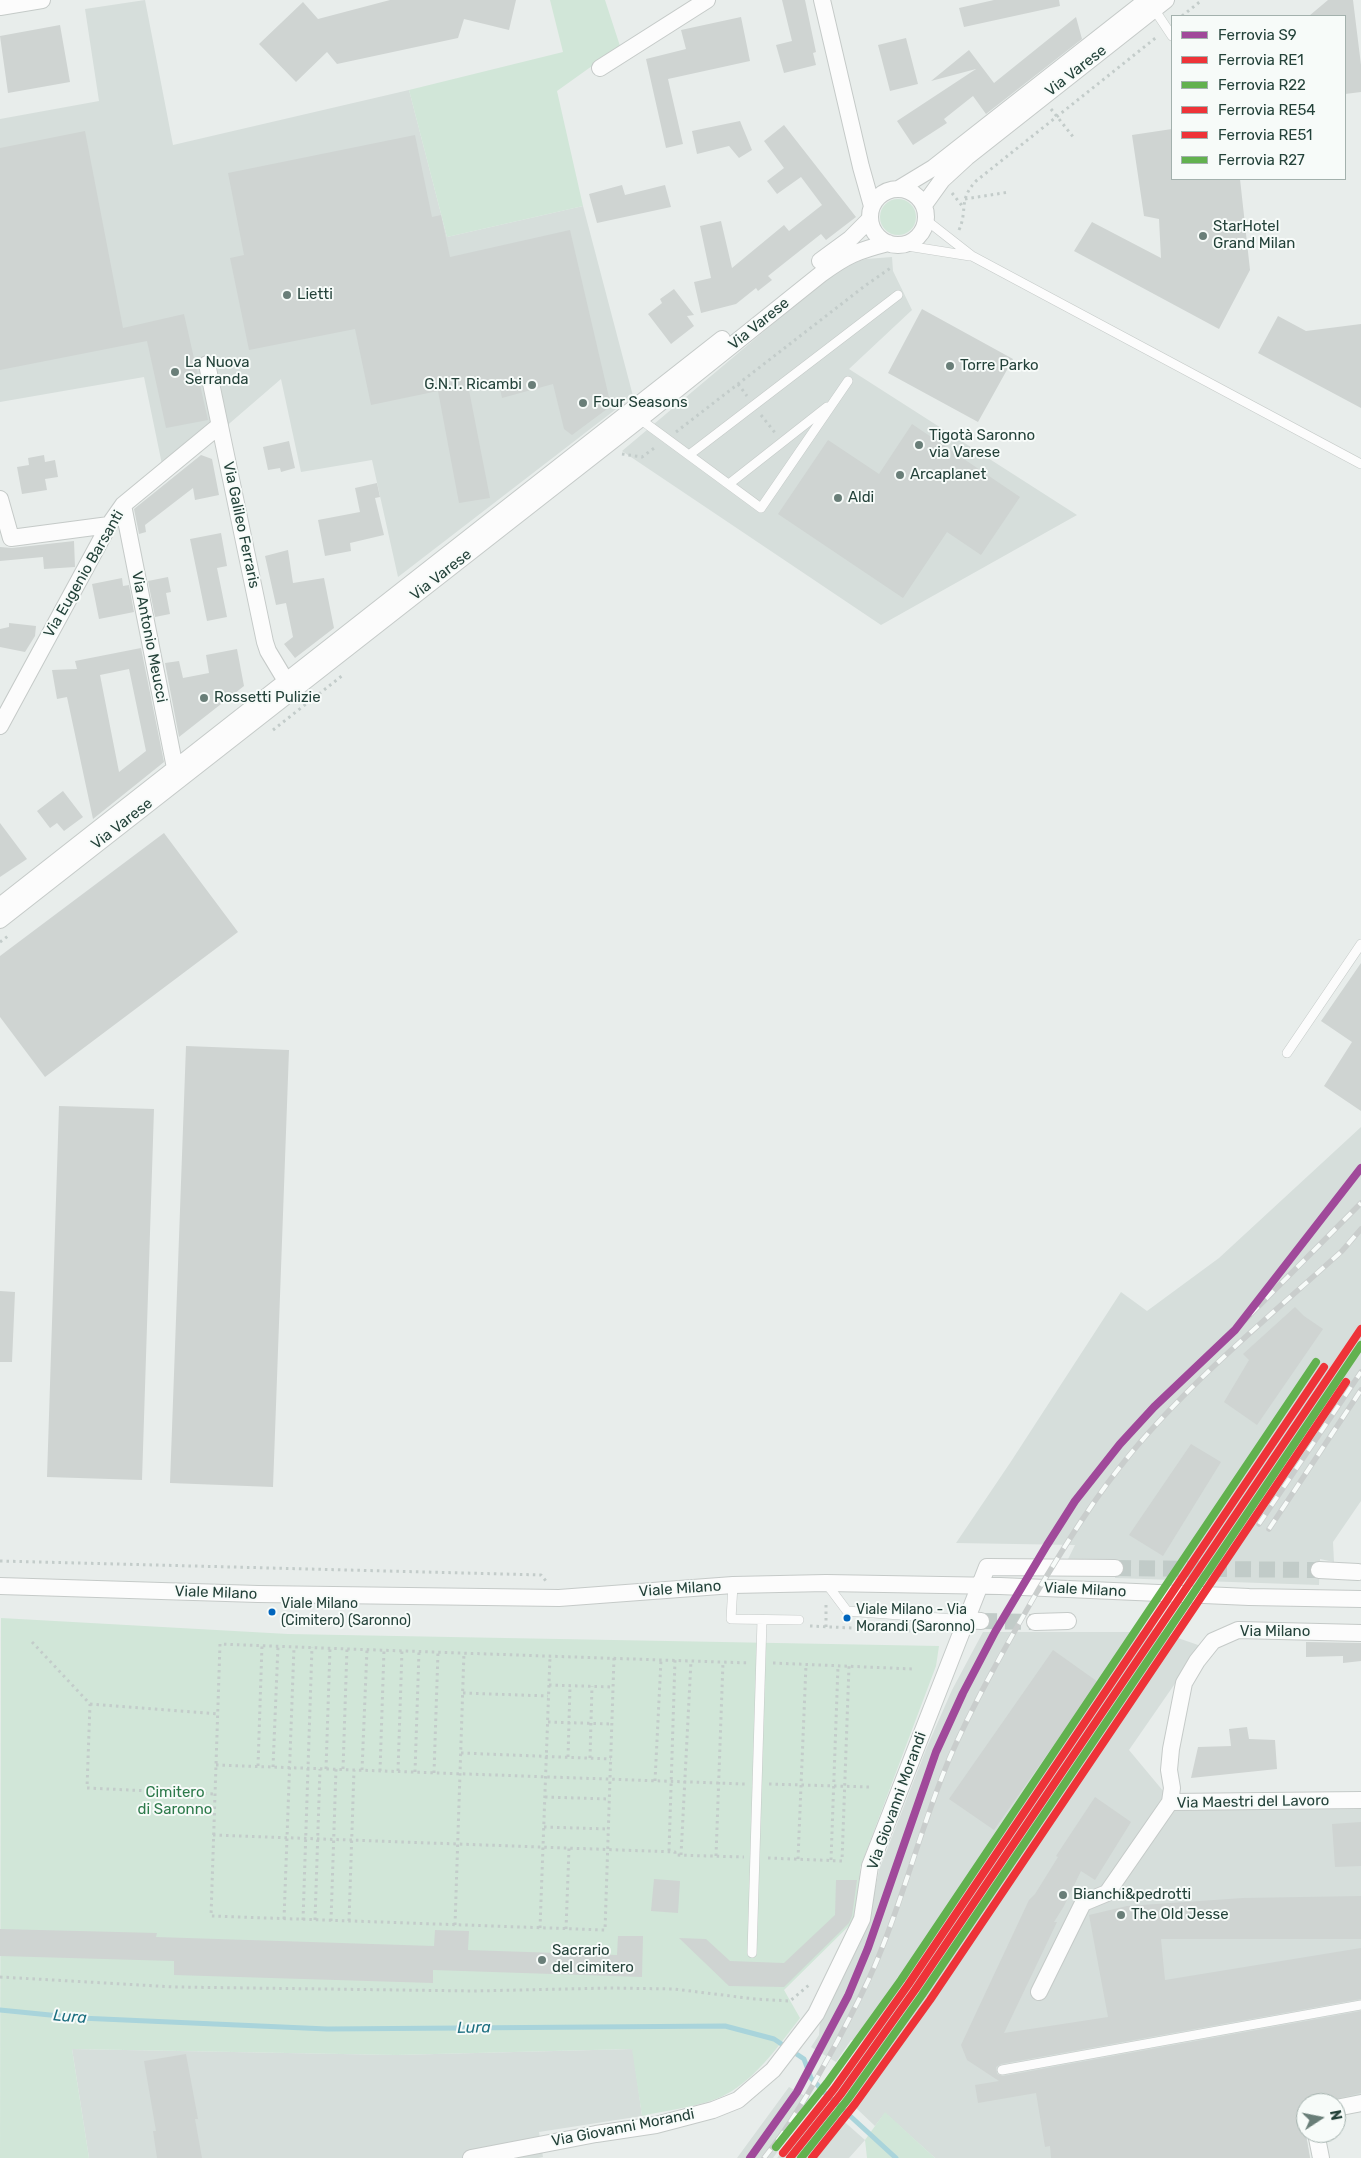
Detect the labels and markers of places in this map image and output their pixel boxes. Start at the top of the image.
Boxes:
place label: StarHotel Grand Milan [1213,218,1295,253]
marker: StarHotel Grand Milan [1197,230,1209,242]
place label: Lietti [297,286,333,304]
marker: Lietti [281,289,293,301]
place label: La Nuova Serranda [185,354,249,389]
place label: Torre Parko [960,357,1039,375]
marker: Torre Parko [944,360,956,372]
marker: La Nuova Serranda [169,366,181,378]
place label: G.N.T. Ricambi [424,376,522,394]
marker: G.N.T. Ricambi [526,379,538,391]
place label: Four Seasons [593,394,688,412]
marker: Four Seasons [577,397,589,409]
place label: Tigotà Saronno via Varese [929,427,1035,462]
marker: Tigotà Saronno via Varese [913,439,925,451]
place label: Arcaplanet [910,466,986,484]
marker: Arcaplanet [894,469,906,481]
place label: Aldi [848,489,874,507]
marker: Aldi [832,492,844,504]
place label: Rossetti Pulizie [214,689,321,707]
marker: Rossetti Pulizie [198,692,210,704]
place label: Viale Milano (Cimitero) (Saronno) [281,1596,411,1628]
place label: Viale Milano - Via Morandi (Saronno) [856,1602,975,1634]
marker: Viale Milano (Cimitero) (Saronno) [267,1607,277,1617]
marker: Viale Milano - Via Morandi (Saronno) [842,1613,852,1623]
place label: Bianchi&pedrotti [1073,1886,1191,1904]
marker: Bianchi&pedrotti [1057,1889,1069,1901]
place label: The Old Jesse [1131,1906,1229,1924]
marker: The Old Jesse [1115,1909,1127,1921]
place label: Sacrario del cimitero [552,1942,634,1977]
marker: Sacrario del cimitero [536,1954,548,1966]

